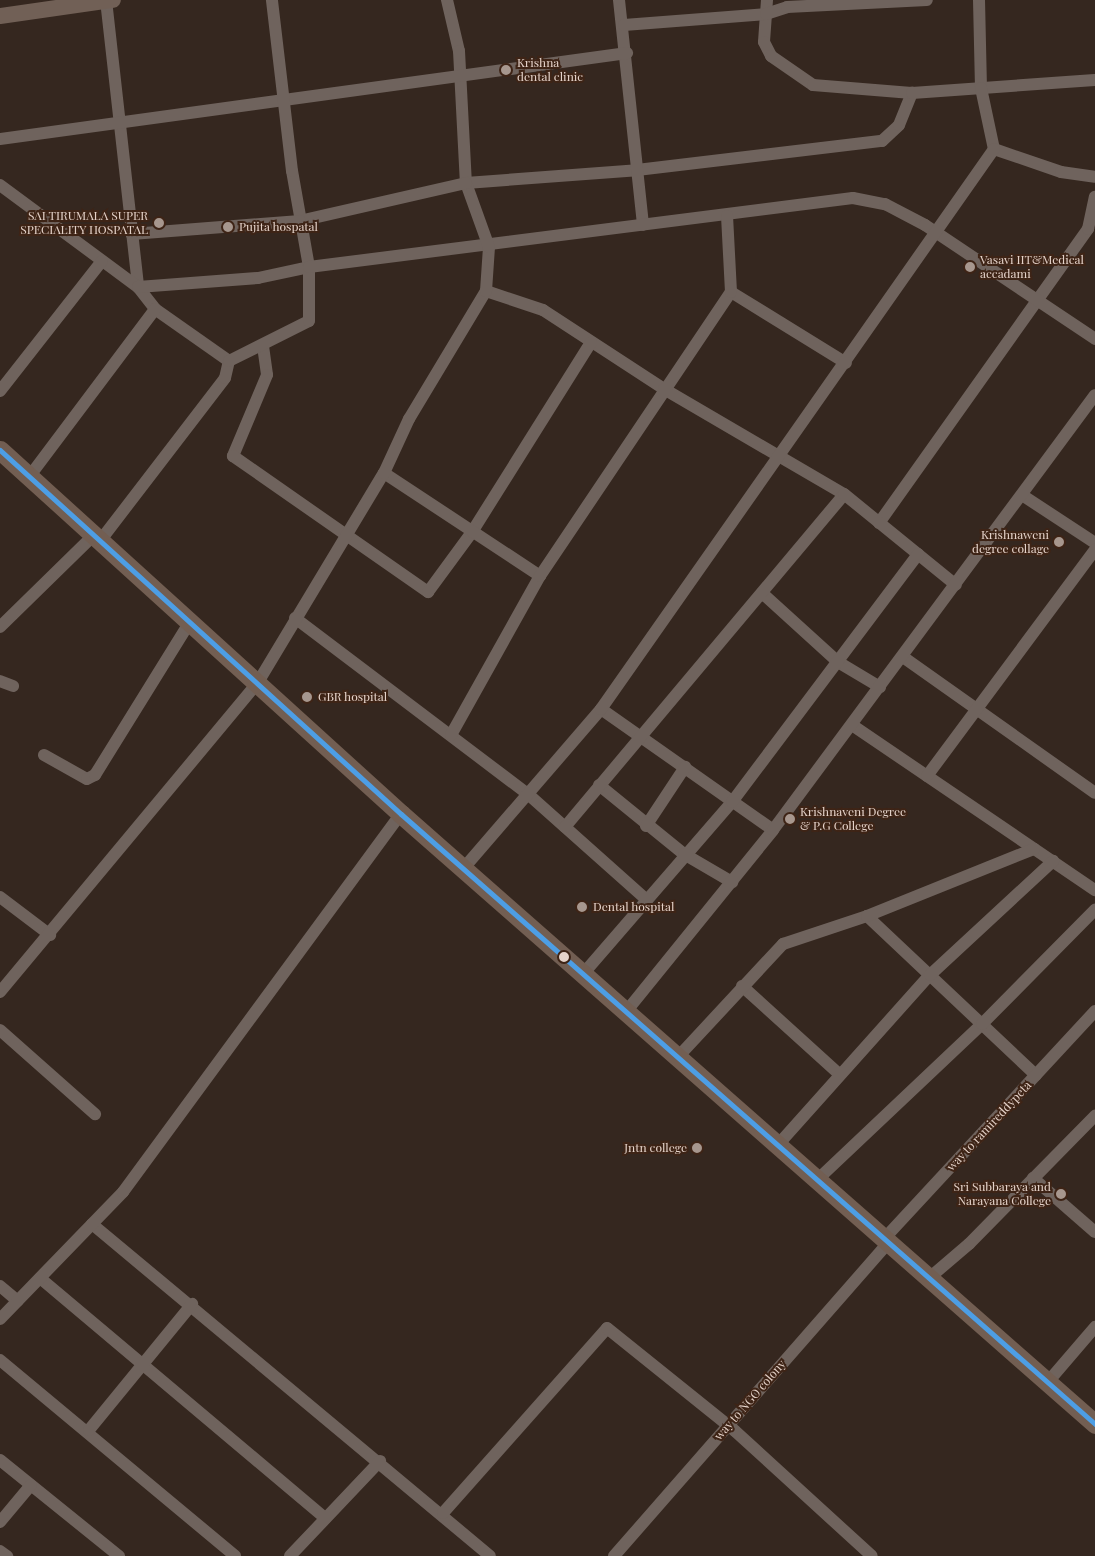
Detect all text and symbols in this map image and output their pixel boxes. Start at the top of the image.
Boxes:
place label: Krishna dental clinic [517,56,583,84]
marker: Krishna dental clinic [499,63,513,77]
place label: SAI TIRUMALA SUPER SPECIALITY HOSPATAL [20,209,148,237]
marker: SAI TIRUMALA SUPER SPECIALITY HOSPATAL [152,216,166,230]
marker: Pujita hospatal [221,220,235,234]
place label: Pujita hospatal [239,220,319,234]
place label: Vasavi IIT&Medical accadami [980,253,1084,281]
marker: Vasavi IIT&Medical accadami [964,261,976,273]
place label: Krishnaweni degree collage [972,528,1049,556]
marker: Krishnaweni degree collage [1053,536,1065,548]
marker: GBR hospital [300,690,314,704]
place label: GBR hospital [318,690,388,704]
place label: Krishnaveni Degree & P.G College [800,805,906,833]
marker: Krishnaveni Degree & P.G College [784,813,796,825]
marker: Dental hospital [575,900,589,914]
place label: Dental hospital [593,900,675,914]
unlabelled marker [559,952,569,962]
street label: way to ramireddypeta [944,1078,1034,1174]
place label: Jntn college [624,1141,687,1155]
marker: Jntn college [691,1142,703,1154]
place label: Sri Subbaraya and Narayana College [953,1180,1051,1208]
marker: Sri Subbaraya and Narayana College [1055,1188,1067,1200]
street label: way to NGO colony [711,1357,789,1443]

